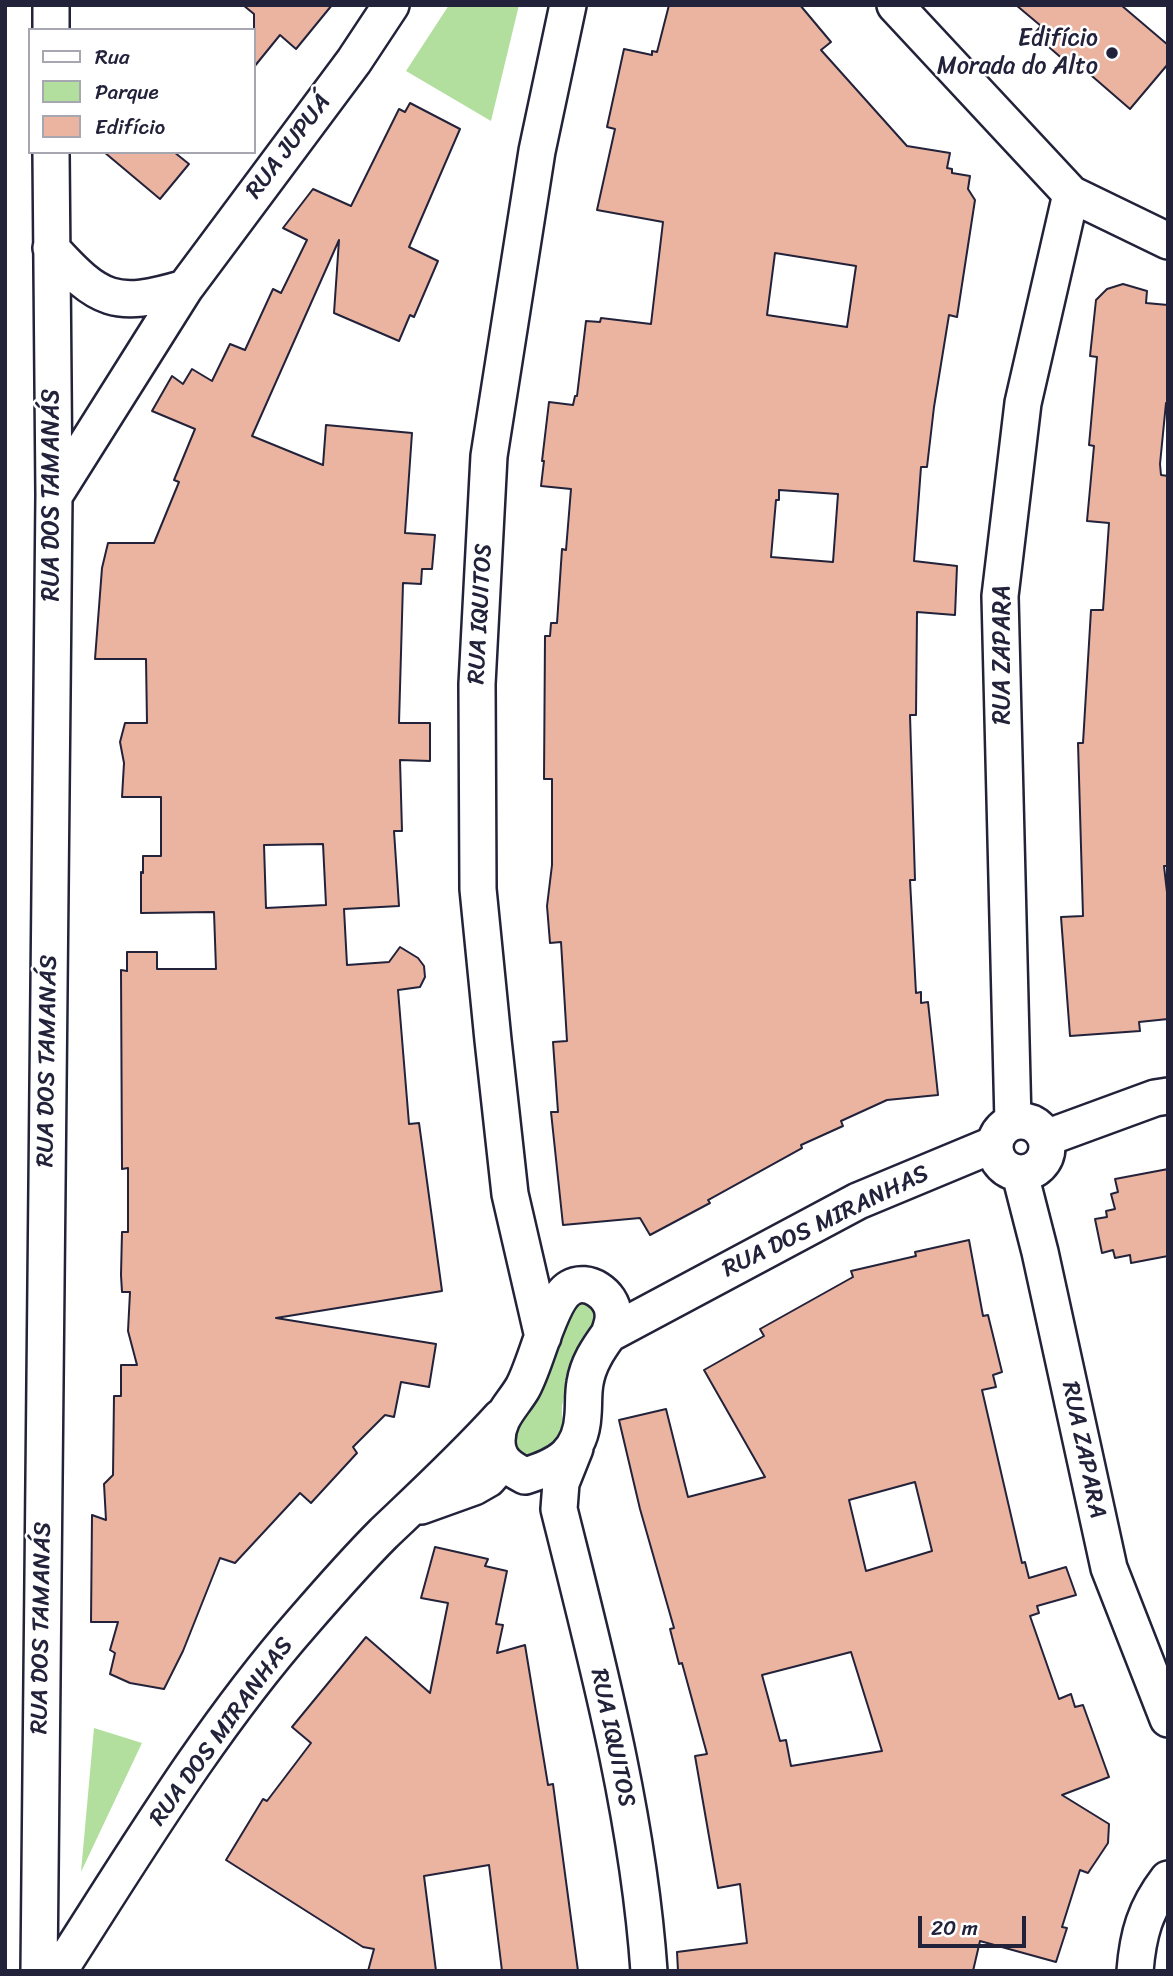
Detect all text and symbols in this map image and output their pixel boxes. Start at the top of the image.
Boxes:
place label: Edifício Morada do Alto [937,25,1098,81]
legend [28,28,256,154]
text: Rua [95,38,130,76]
marker: Edifício Morada do Alto [1104,45,1120,61]
text: Parque [95,73,159,111]
street label: RUA JUPUÁ [240,89,338,205]
text: Edifício [95,108,165,146]
street label: RUA DOS TAMANÁS [38,389,66,601]
street label: RUA IQUITOS [463,543,499,685]
street label: RUA ZAPARA [989,585,1017,725]
street label: RUA DOS TAMANÁS [32,955,64,1167]
street label: RUA DOS MIRANHAS [718,1159,934,1285]
street label: RUA ZAPARA [1054,1379,1112,1521]
street label: RUA DOS TAMANÁS [26,1522,58,1734]
street label: RUA DOS MIRANHAS [144,1632,300,1832]
street label: RUA IQUITOS [583,1666,641,1810]
scale bar [921,1902,1030,1946]
text: 20 m [931,1909,978,1947]

